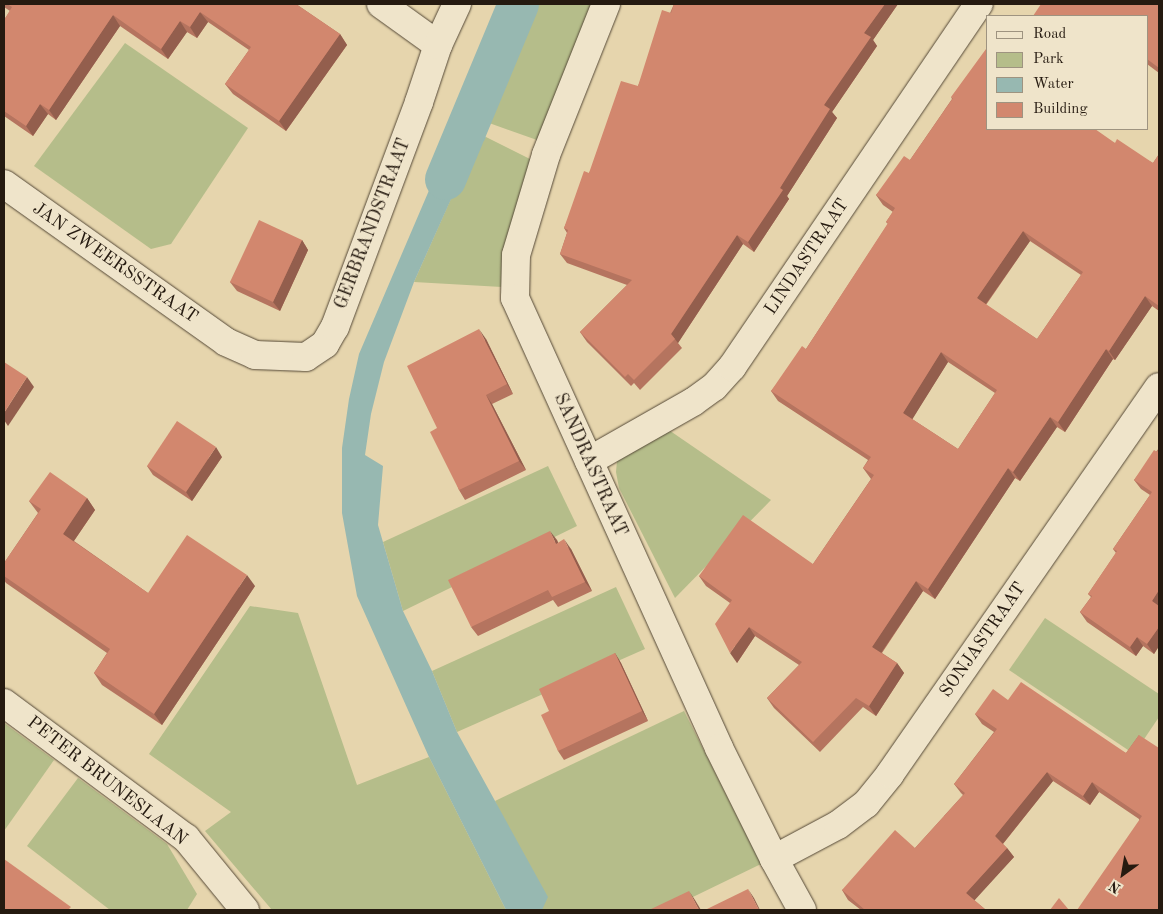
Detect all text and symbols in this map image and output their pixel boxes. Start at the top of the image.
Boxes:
legend [986,15,1148,130]
text: Road [1033,27,1066,42]
text: Park [1033,52,1064,67]
text: Water [1033,77,1074,92]
text: Building [1033,102,1088,117]
street label: GERBRANDSTRAAT [331,136,415,312]
street label: LINDASTRAAT [760,195,854,319]
street label: JAN ZWEERSSTRAAT [28,198,202,328]
street label: SANDRASTRAAT [549,390,631,540]
street label: SONJASTRAAT [935,578,1031,702]
street label: PETER BRUNESLAAN [23,712,191,850]
north arrow [1098,849,1148,899]
text: N [1107,878,1123,895]

